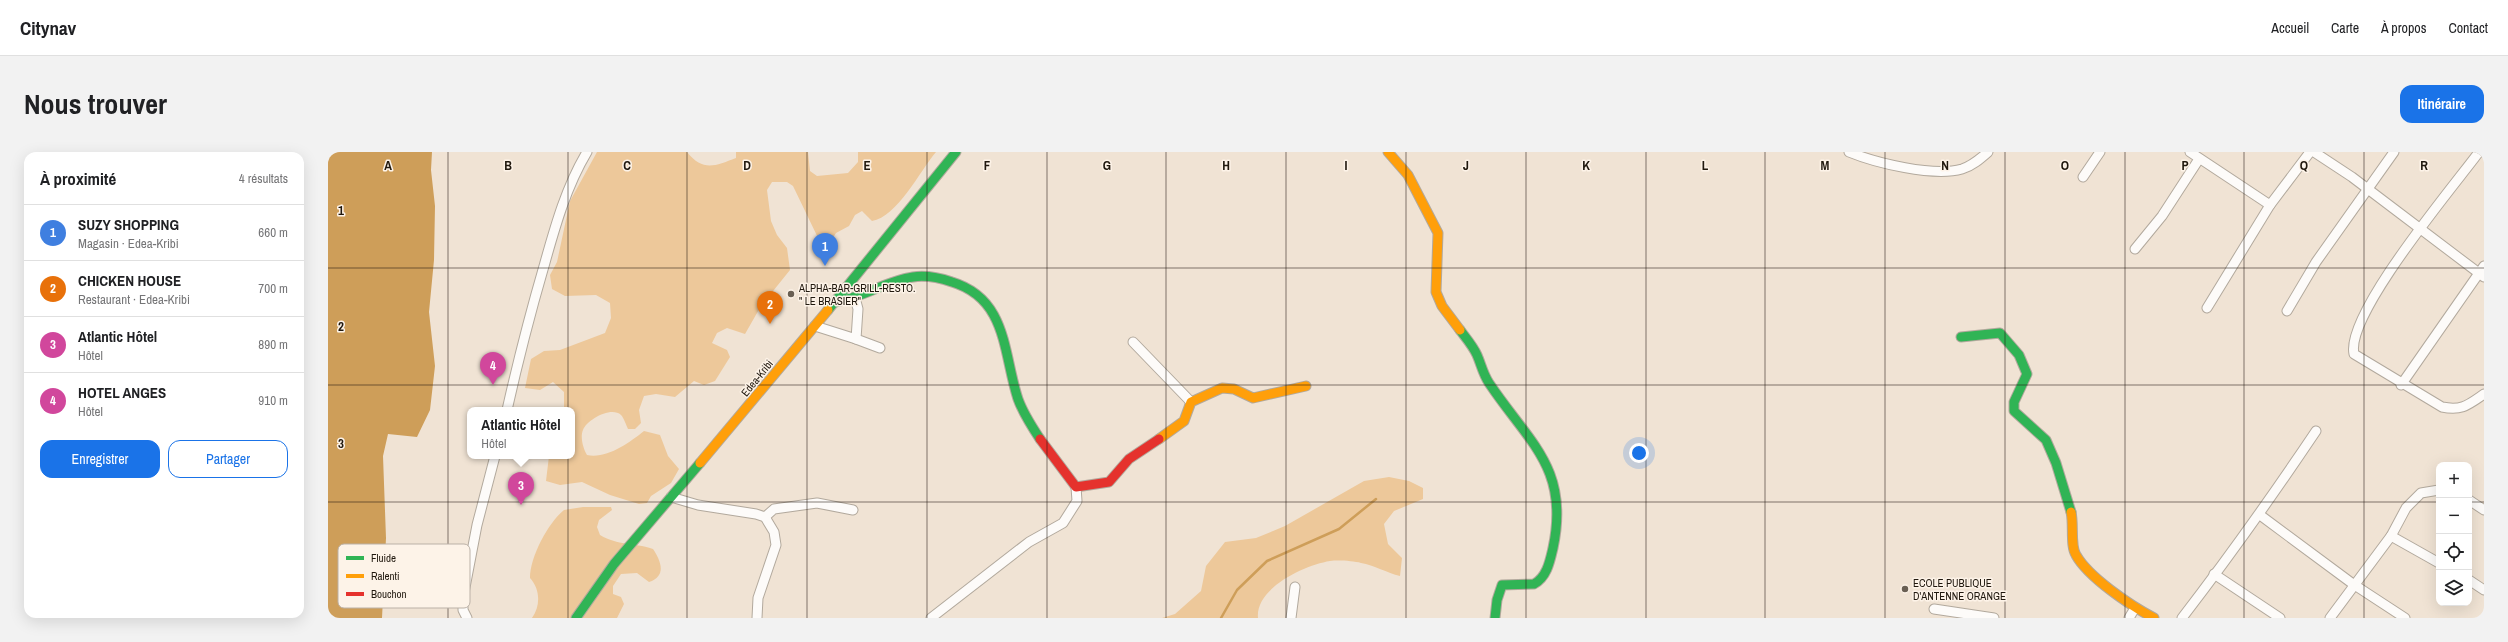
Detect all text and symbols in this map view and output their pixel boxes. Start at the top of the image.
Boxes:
text: Citynav [20,15,76,41]
text: Accueil [2271,19,2309,37]
text: Carte [2331,19,2359,37]
text: À propos [2381,19,2426,37]
text: Contact [2448,19,2488,37]
text: Nous trouver [24,85,167,123]
button: Itinéraire [2400,85,2484,123]
text: A [384,157,392,174]
text: B [504,157,512,174]
text: C [623,157,631,174]
text: D [743,157,751,174]
text: E [863,157,871,174]
text: F [984,157,991,174]
text: G [1103,157,1111,174]
text: H [1222,157,1230,174]
text: I [1345,157,1348,174]
text: J [1463,157,1469,174]
text: K [1582,157,1590,174]
text: L [1702,157,1709,174]
text: M [1821,157,1830,174]
text: N [1941,157,1949,174]
text: O [2061,157,2069,174]
text: P [2181,157,2189,174]
text: Q [2300,157,2308,174]
text: R [2420,157,2428,174]
text: À proximité [40,167,116,190]
text: 4 résultats [239,170,288,187]
text: 1 [338,202,344,219]
text: SUZY SHOPPING [78,214,179,235]
text: 1 [50,224,56,241]
text: 660 m [258,224,288,241]
pin: 1 [812,233,838,266]
text: Magasin · Edea-Kribi [78,235,179,252]
text: CHICKEN HOUSE [78,270,181,291]
text: 2 [50,280,56,297]
text: 700 m [258,280,288,297]
place label: ALPHA-BAR-GRILL-RESTO. " LE BRASIER" [798,281,916,308]
marker: ALPHA-BAR-GRILL-RESTO. " LE BRASIER" [786,289,796,299]
text: Restaurant · Edea-Kribi [78,291,190,308]
pin: 2 [757,291,783,324]
text: 2 [338,318,344,335]
text: Atlantic Hôtel [78,326,157,347]
text: 3 [50,336,56,353]
text: 890 m [258,336,288,353]
text: Hôtel [78,347,103,364]
pin: 4 [480,352,506,385]
street label: Edea-Kribi [738,357,776,399]
text: HOTEL ANGES [78,382,166,403]
text: 4 [50,392,56,409]
text: 910 m [258,392,288,409]
text: Hôtel [78,403,103,420]
popup [467,407,575,459]
text: Atlantic Hôtel [481,414,561,435]
text: 3 [338,435,344,452]
text: Hôtel [481,435,506,452]
button: Enregistrer [40,440,160,478]
button: Partager [168,440,288,478]
your location [1629,443,1649,463]
map controls [2436,462,2472,606]
button: + [2436,462,2472,498]
pin: 3 [508,472,534,505]
button: − [2436,498,2472,534]
button: locate [2436,534,2472,570]
legend [338,544,470,608]
text: Fluide [371,551,396,565]
text: Ralenti [371,569,400,583]
button: layers [2436,570,2472,606]
place label: ECOLE PUBLIQUE D'ANTENNE ORANGE [1913,576,2006,603]
marker: ECOLE PUBLIQUE D'ANTENNE ORANGE [1900,584,1910,594]
text: Bouchon [371,587,407,601]

